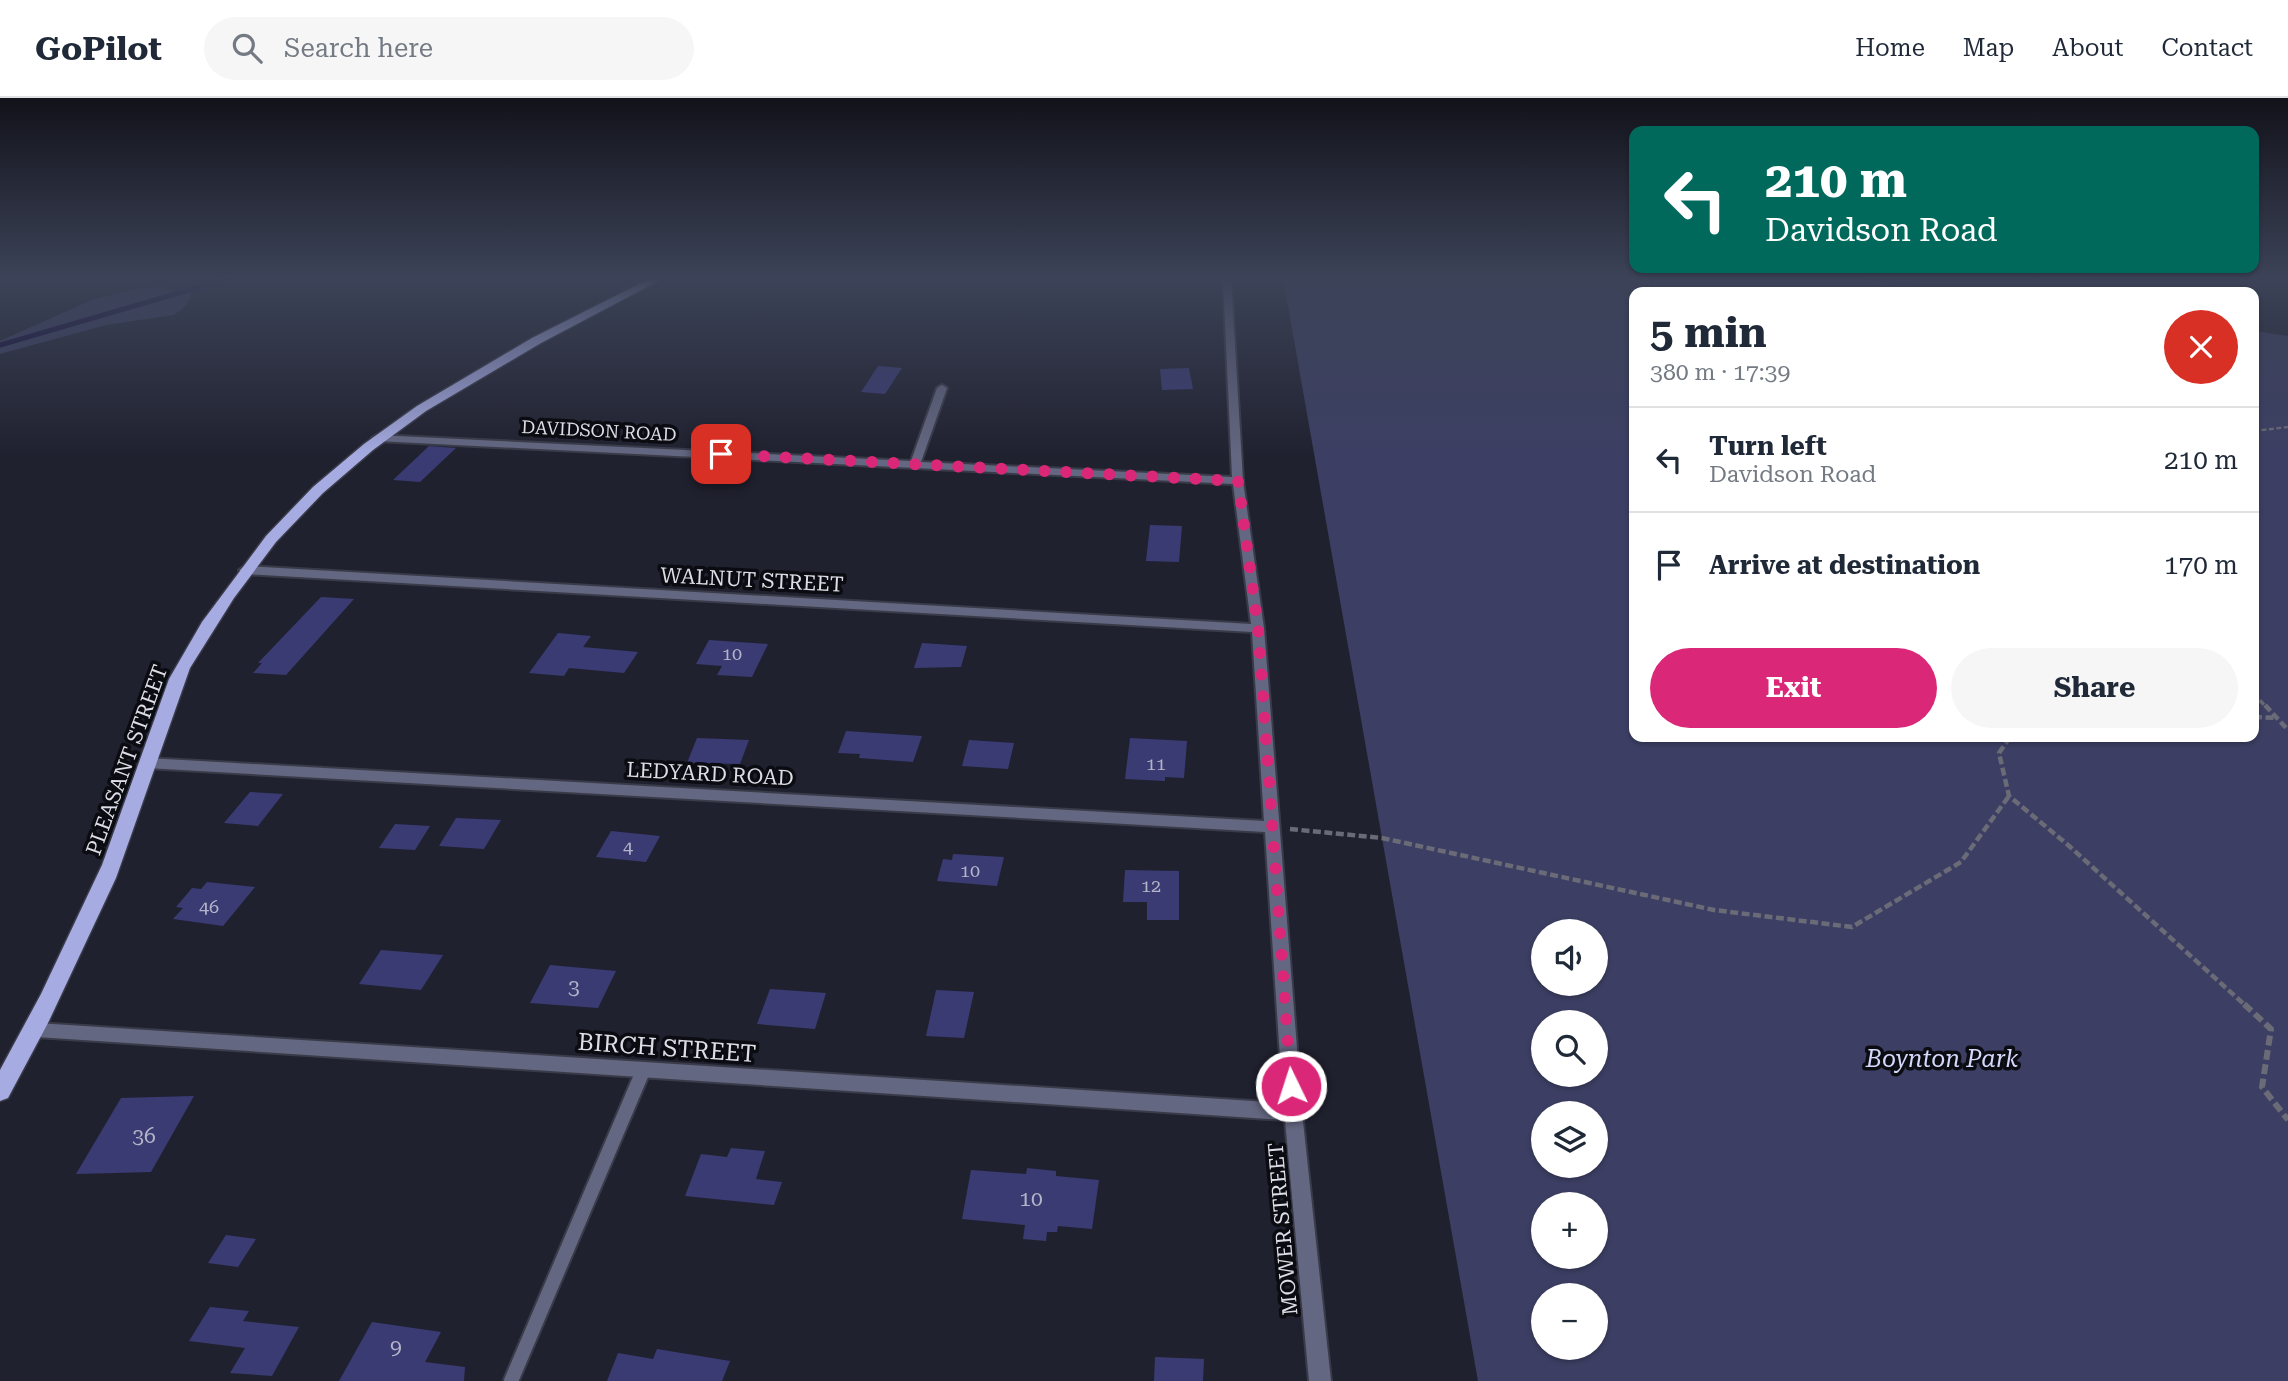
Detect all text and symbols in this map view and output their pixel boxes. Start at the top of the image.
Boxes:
search box [204,17,694,80]
text: GoPilot [35,29,162,68]
icon: search [228,29,266,67]
text: Search here [284,33,433,63]
text: Home [1855,34,1925,62]
text: Map [1963,34,2014,62]
text: About [2052,34,2123,62]
text: Contact [2161,34,2253,62]
text: 210 m [1765,152,1907,209]
icon: left [1650,154,1741,245]
text: Davidson Road [1765,211,1998,249]
text: 5 min [1650,308,1767,357]
button: close [2164,310,2238,384]
text: 380 m · 17:39 [1650,359,1790,386]
street label: DAVIDSON ROAD [521,416,677,445]
pin [691,424,751,484]
text: Turn left [1709,431,1827,461]
icon: arrive [702,435,740,473]
icon: left [1650,441,1688,479]
text: 210 m [2164,445,2238,475]
text: Davidson Road [1709,461,1876,488]
icon: arrive [1650,546,1688,584]
text: Arrive at destination [1709,550,1980,580]
text: 170 m [2164,550,2238,580]
street label: WALNUT STREET [660,563,844,597]
house number: 10 [722,643,742,664]
button: Exit [1650,648,1937,728]
button: Share [1951,648,2238,728]
street label: PLEASANT STREET [81,662,173,858]
house number: 11 [1146,753,1166,774]
street label: LEDYARD ROAD [626,758,794,790]
house number: 4 [623,836,633,857]
house number: 10 [960,860,980,881]
house number: 12 [1141,875,1161,896]
house number: 46 [199,896,219,917]
map controls [1531,919,1608,1360]
button: sound [1531,919,1608,996]
house number: 3 [568,975,580,999]
button: search [1531,1010,1608,1087]
street label: BIRCH STREET [577,1028,757,1068]
park label: Boynton Park [1865,1045,2018,1073]
position arrow [1254,1049,1328,1123]
button: layers [1531,1101,1608,1178]
house number: 36 [132,1124,156,1148]
street label: MOWER STREET [1263,1142,1303,1316]
house number: 10 [1019,1187,1043,1211]
button: + [1531,1192,1608,1269]
button: − [1531,1283,1608,1360]
house number: 9 [390,1335,402,1359]

